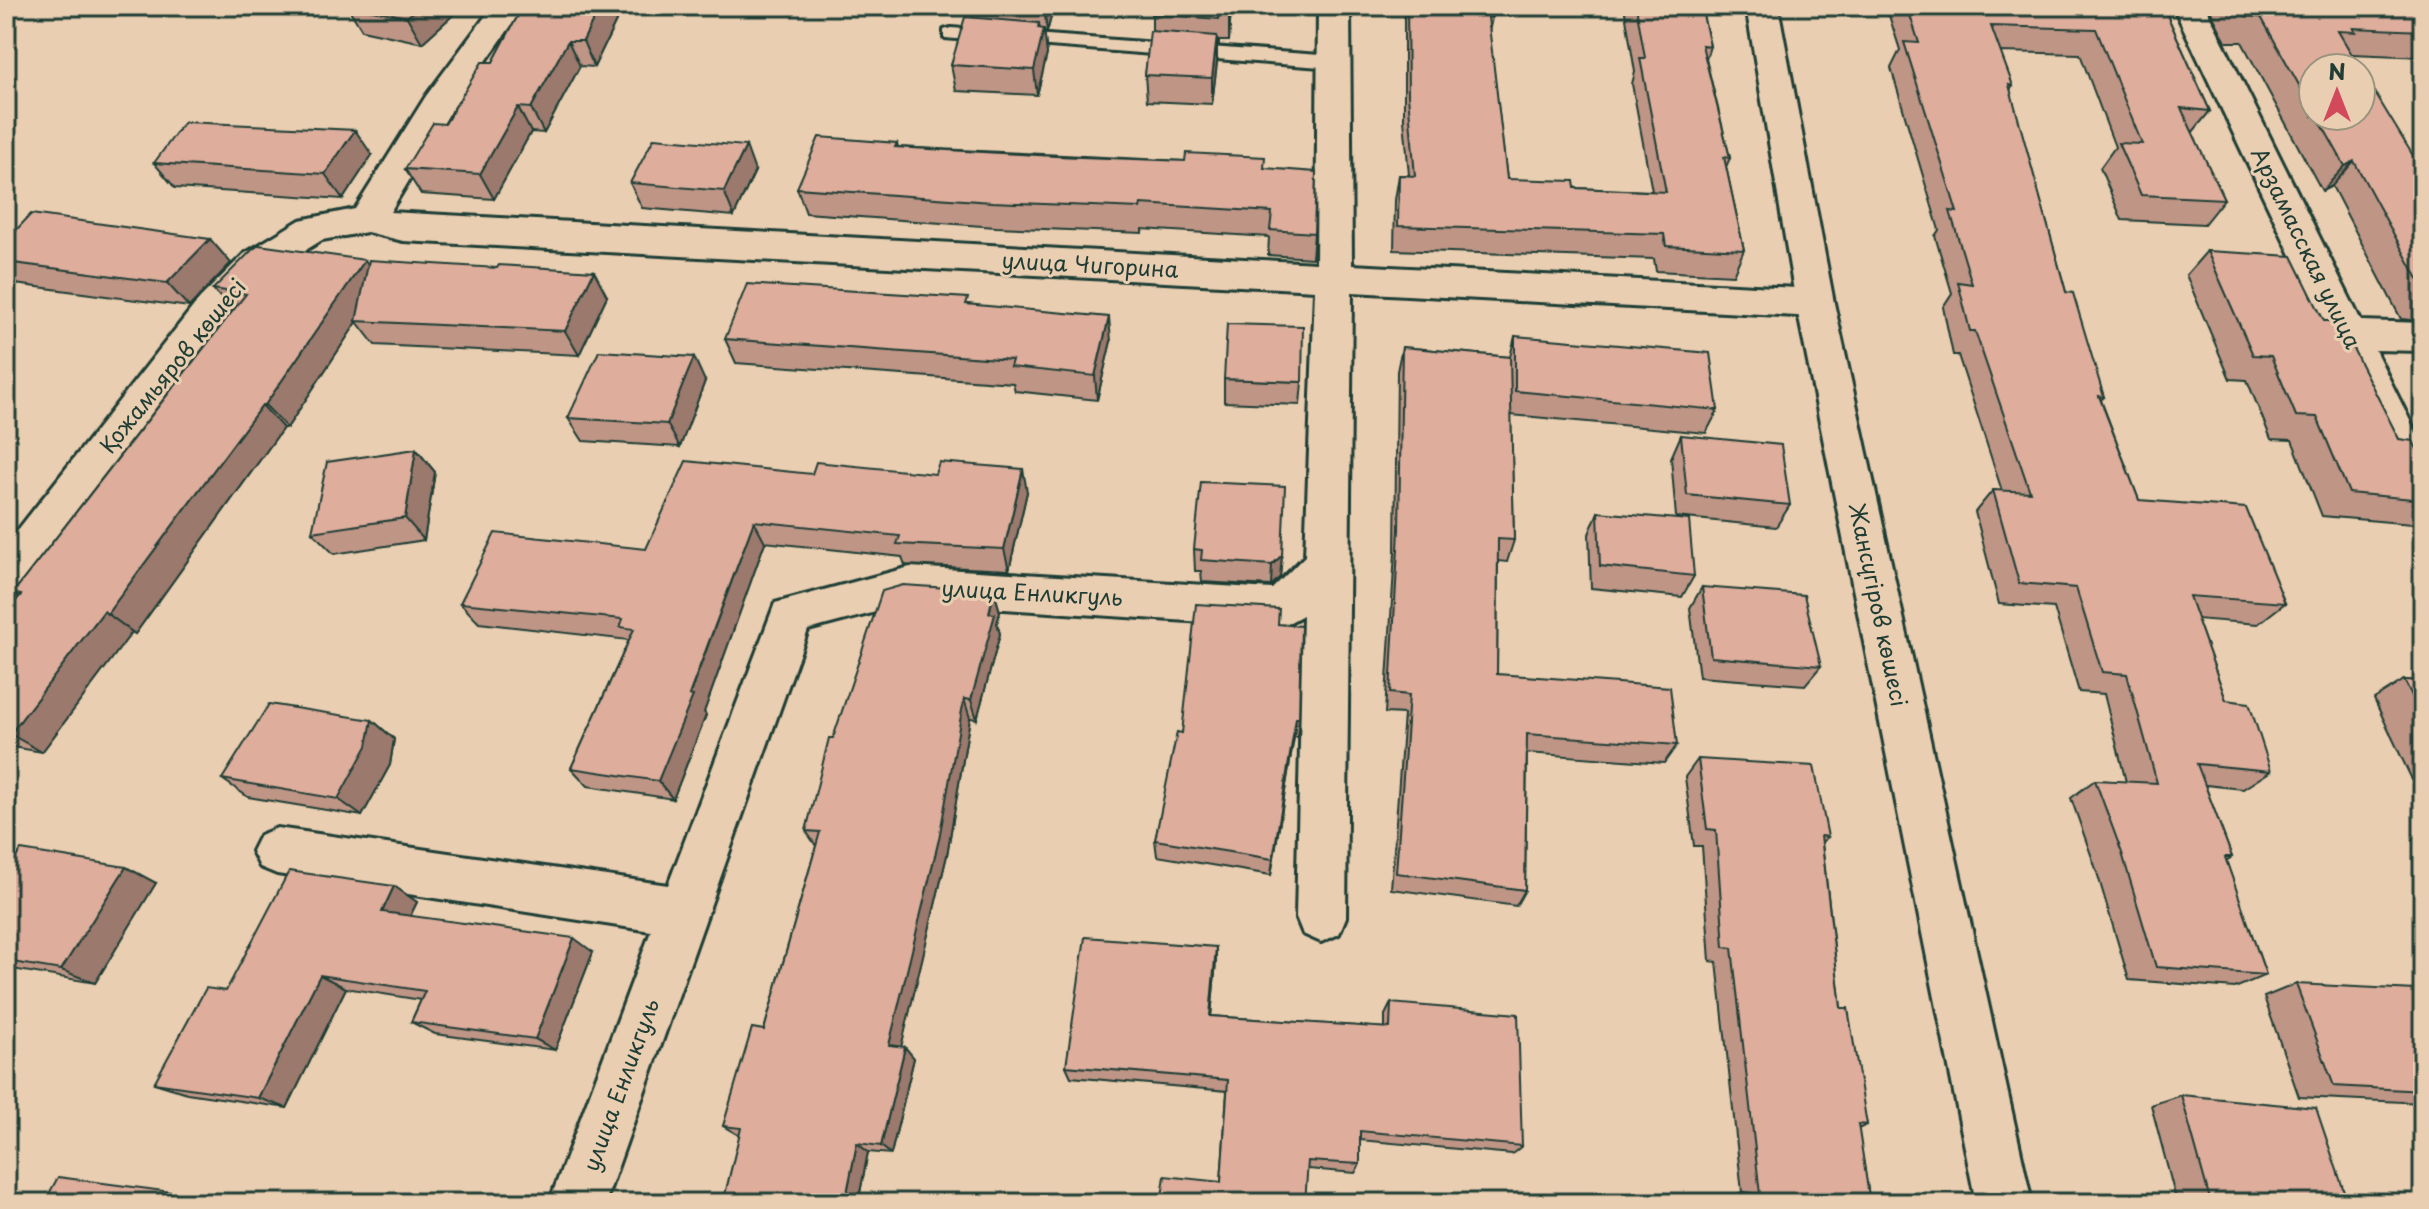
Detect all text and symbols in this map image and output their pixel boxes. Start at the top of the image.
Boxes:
north arrow [2297,52,2377,132]
text: N [2328,54,2346,87]
street label: Арзамасская улица [2244,141,2371,354]
street label: улица Чигорина [1001,242,1180,285]
street label: Қожамьяров көшесі [91,271,253,460]
street label: Жансүгіров көшесі [1842,499,1917,709]
street label: улица Енликгуль [941,570,1124,613]
street label: улица Енликгуль [573,994,666,1175]

